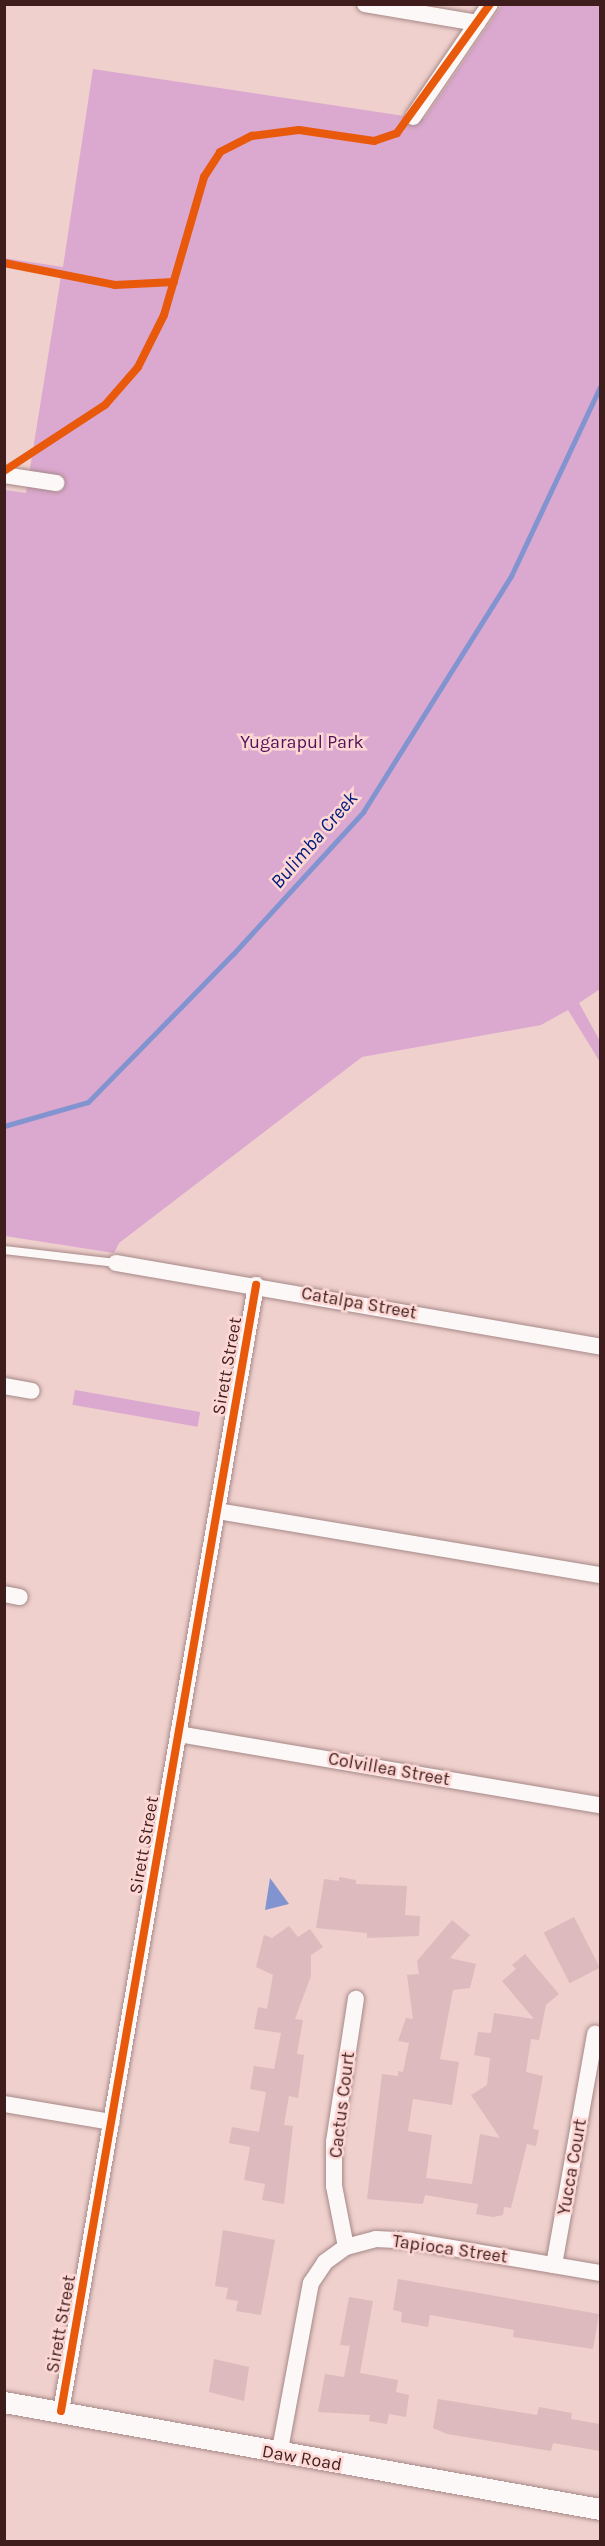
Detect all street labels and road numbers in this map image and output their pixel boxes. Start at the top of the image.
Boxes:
street label: Catalpa Street [300,1282,418,1324]
street label: Sirett Street [208,1315,246,1417]
street label: Colvillea Street [326,1748,452,1790]
street label: Sirett Street [125,1794,163,1896]
street label: Cactus Court [325,2051,359,2159]
street label: Yucca Court [553,2117,591,2217]
street label: Tapioca Street [391,2230,509,2268]
street label: Sirett Street [42,2273,80,2375]
street label: Daw Road [260,2440,344,2476]

